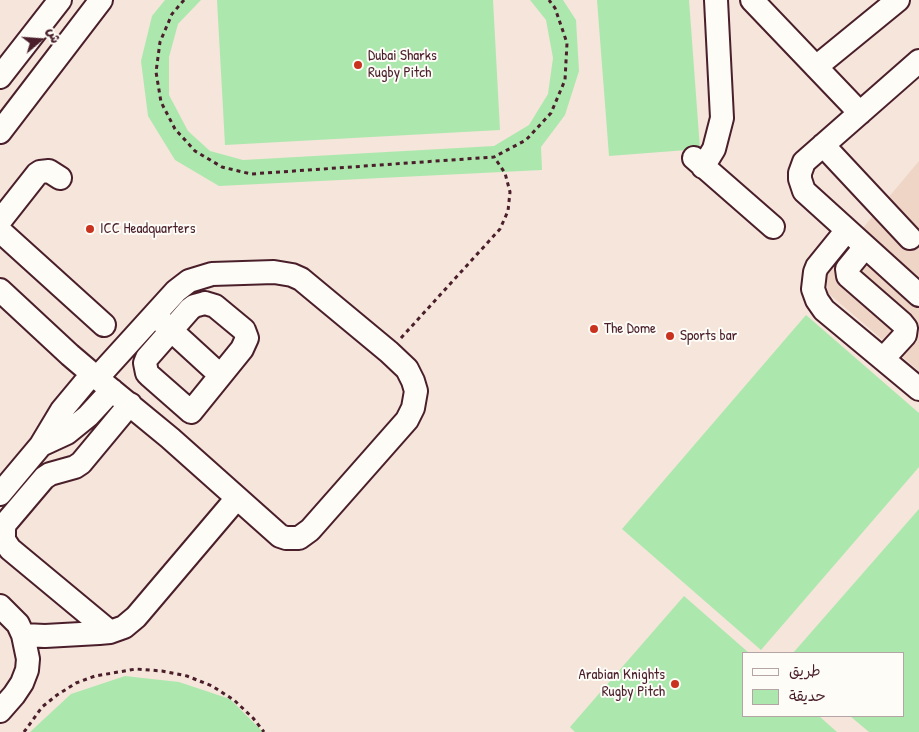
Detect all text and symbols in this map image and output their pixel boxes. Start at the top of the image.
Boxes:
north arrow [15,15,65,65]
text: ش [43,25,66,45]
place label: Dubai Sharks Rugby Pitch [368,47,437,82]
marker: Dubai Sharks Rugby Pitch [352,59,364,71]
place label: ICC Headquarters [100,220,195,238]
marker: ICC Headquarters [84,223,96,235]
place label: The Dome [604,320,656,338]
marker: The Dome [588,323,600,335]
place label: Sports bar [680,327,737,345]
marker: Sports bar [664,330,676,342]
legend [742,652,904,717]
text: طريق [789,660,821,681]
place label: Arabian Knights Rugby Pitch [578,666,665,701]
marker: Arabian Knights Rugby Pitch [669,678,681,690]
text: حديقة [789,685,826,706]

